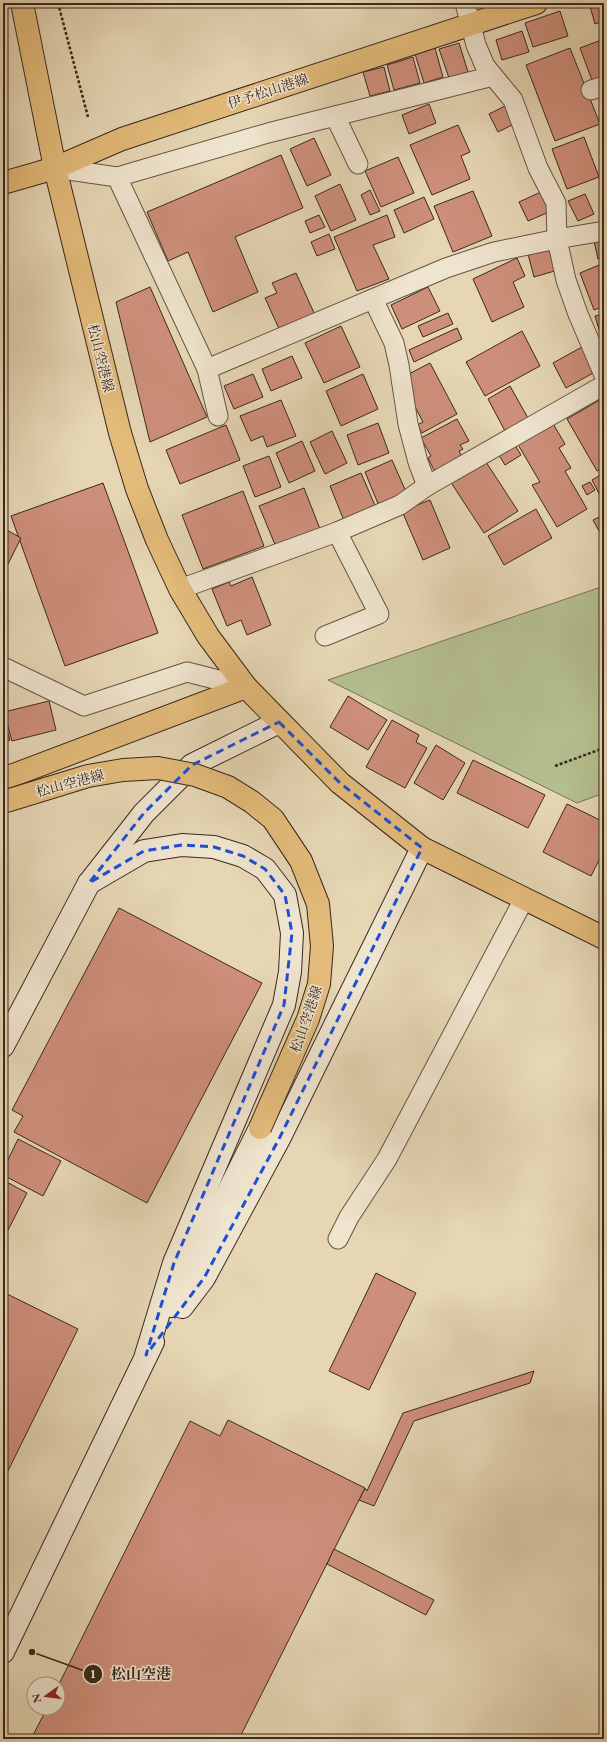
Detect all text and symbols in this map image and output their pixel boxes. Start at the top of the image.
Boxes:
street label: 伊予松山港線 [225,69,311,113]
street label: 松山空港線 [84,322,118,394]
street label: 松山空港線 [34,765,106,801]
street label: 松山空港線 [286,983,326,1055]
callout: 松山空港 [83,1660,179,1687]
text: 松山空港 [111,1664,171,1683]
text: 1 [90,1666,96,1682]
north arrow [26,1676,66,1716]
text: N [28,1692,44,1704]

